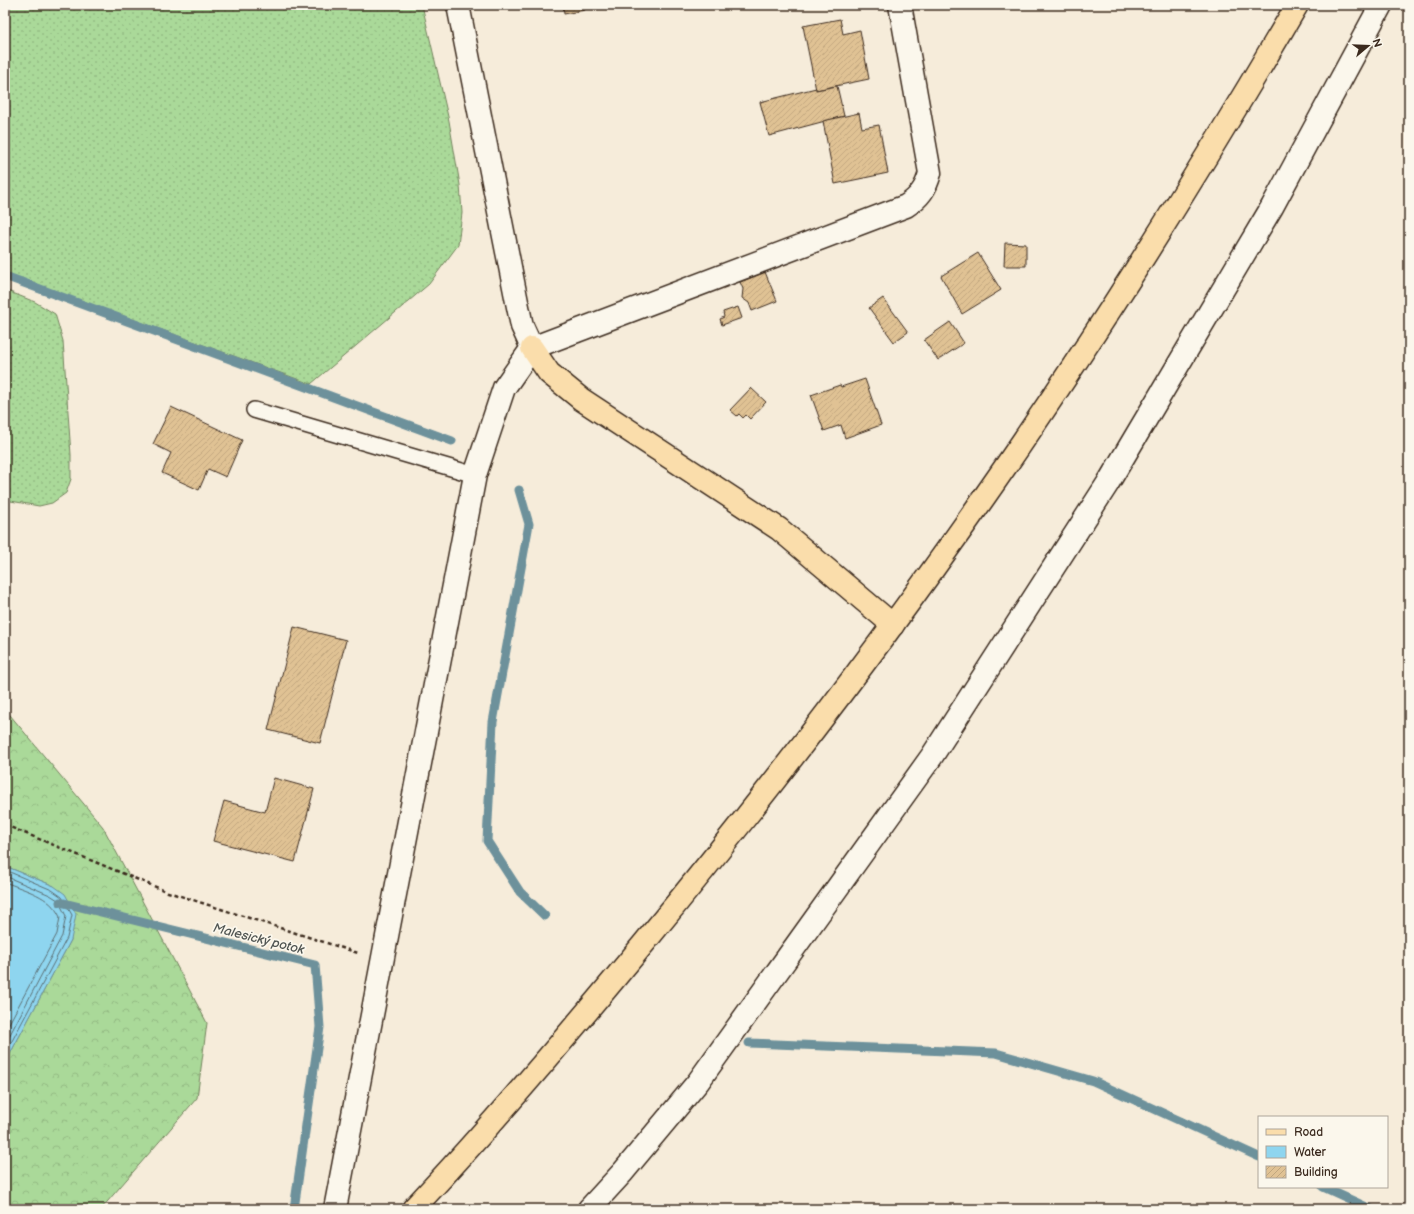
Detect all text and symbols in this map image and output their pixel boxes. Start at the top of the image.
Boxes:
north arrow [1348,26,1388,66]
text: N [1369,37,1384,49]
water label: Malesický potok [212,920,306,958]
legend [1258,1116,1388,1188]
text: Road [1294,1125,1323,1140]
text: Water [1294,1145,1326,1160]
text: Building [1294,1165,1338,1180]

